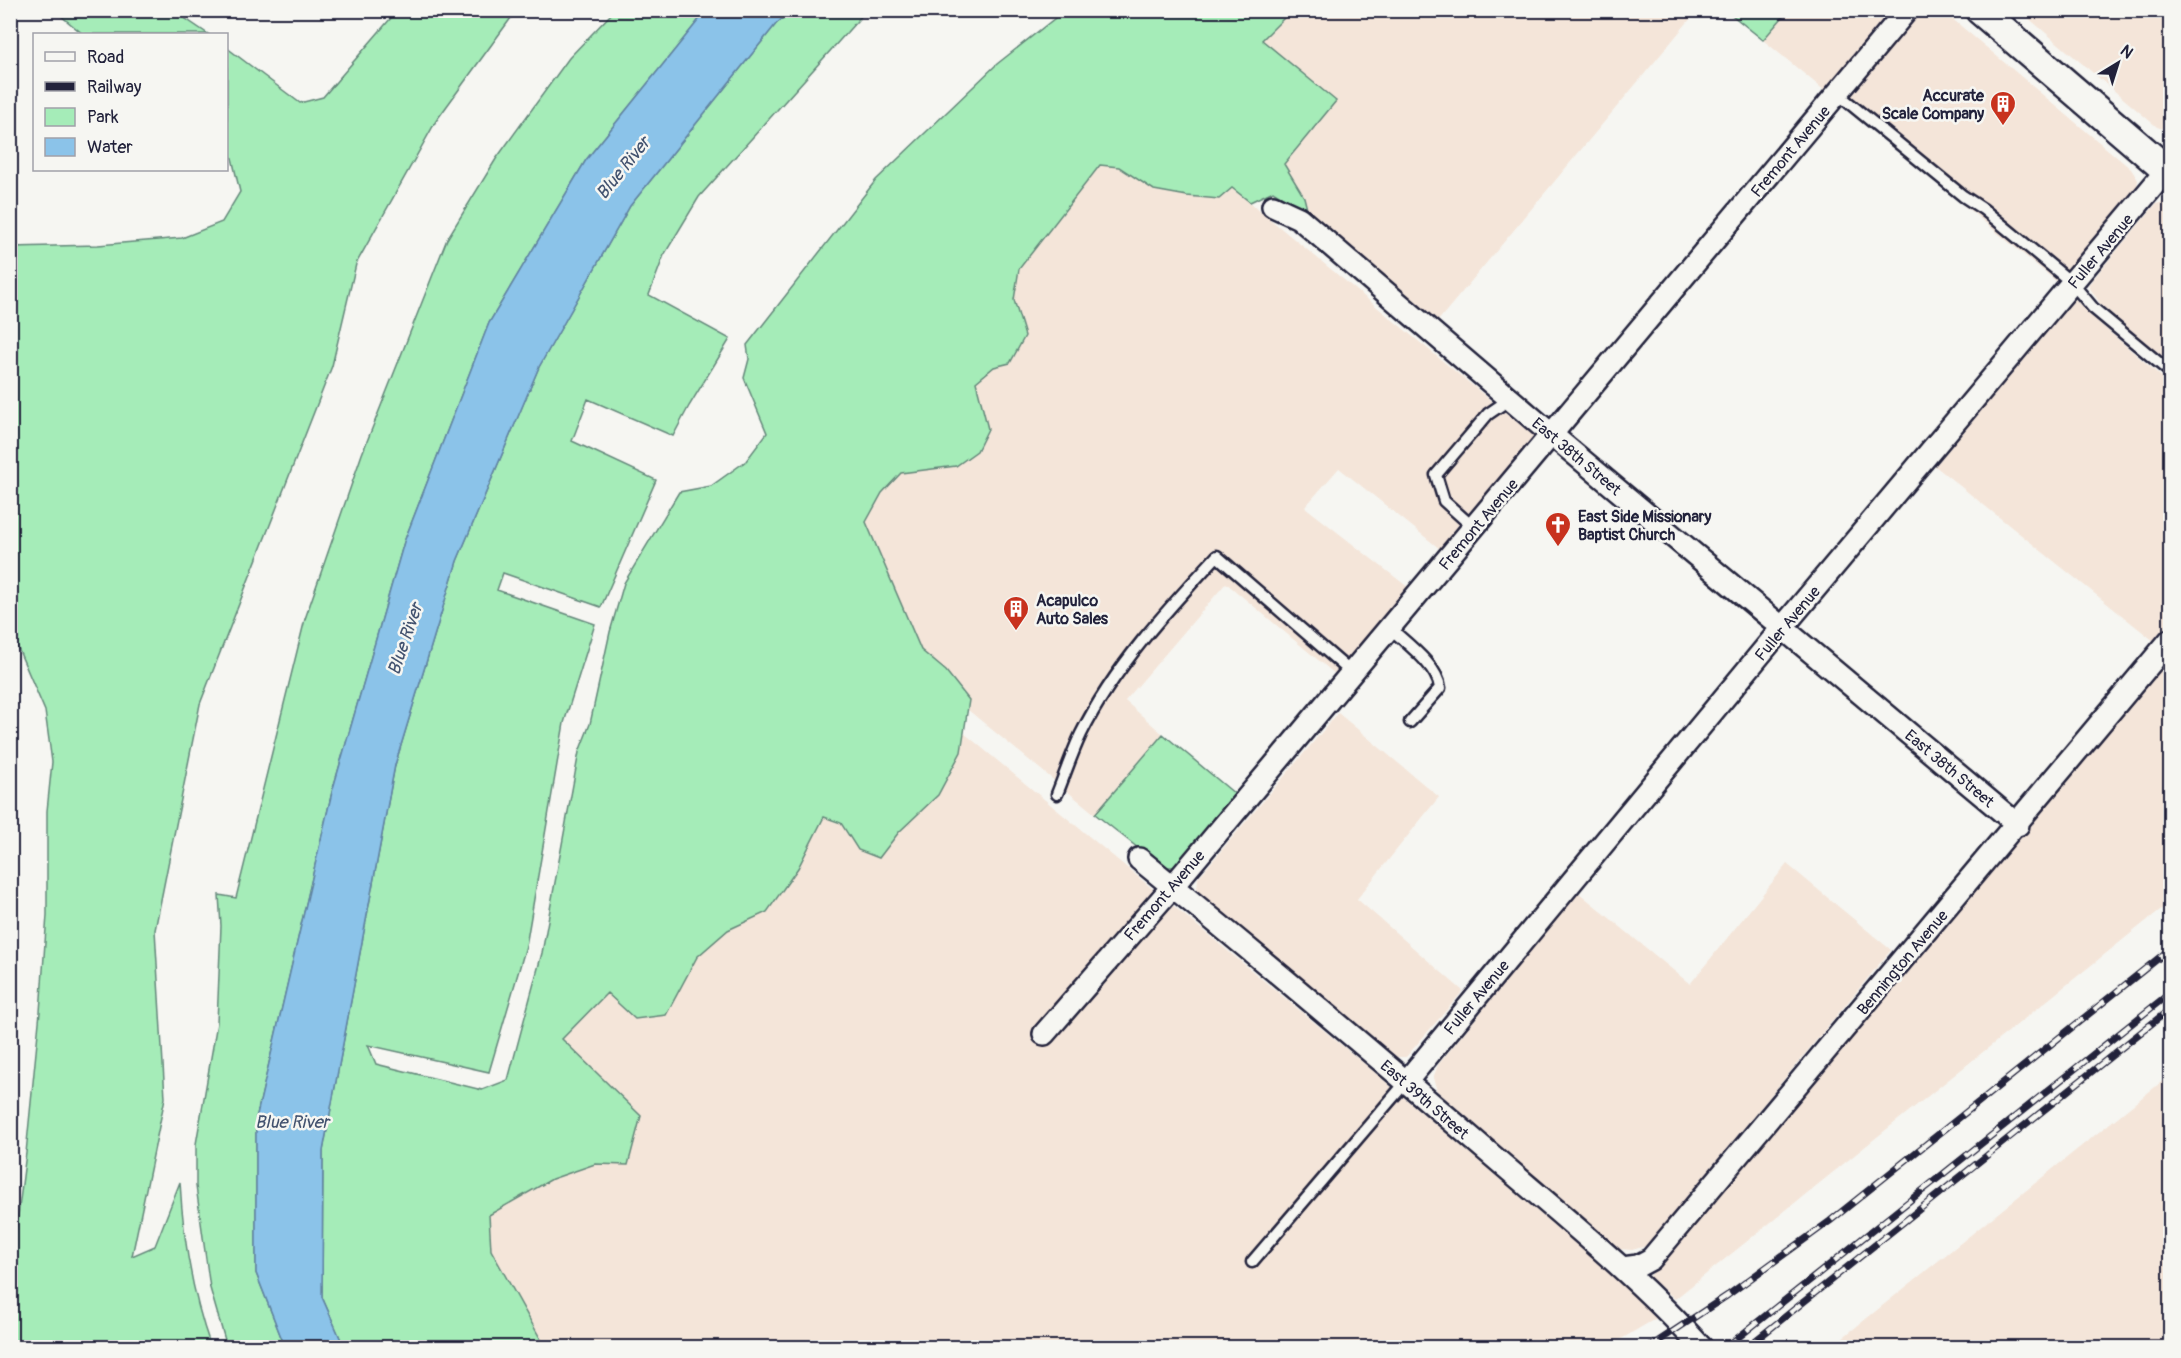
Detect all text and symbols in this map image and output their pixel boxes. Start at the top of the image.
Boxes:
legend [33,33,228,171]
north arrow [2088,33,2148,93]
text: N [2116,41,2137,63]
text: Road [87,46,124,69]
text: Railway [87,76,142,99]
place label: Accurate Scale Company [1882,86,1985,124]
building icon: Accurate Scale Company [1988,89,2018,127]
street label: Fremont Avenue [1747,102,1835,202]
text: Park [87,106,119,129]
water label: Blue River [591,130,657,204]
text: Water [87,136,133,159]
street label: Fuller Avenue [2064,210,2138,293]
street label: East 38th Street [1528,414,1626,500]
street label: Fremont Avenue [1435,475,1523,575]
place label: East Side Missionary Baptist Church [1578,507,1712,545]
church icon: East Side Missionary Baptist Church [1543,510,1573,548]
street label: Fuller Avenue [1751,582,1825,665]
place label: Acapulco Auto Sales [1036,591,1109,629]
building icon: Acapulco Auto Sales [1001,594,1031,632]
water label: Blue River [383,598,429,678]
street label: East 38th Street [1901,726,1999,812]
street label: Fremont Avenue [1120,846,1210,945]
street label: Bennington Avenue [1853,906,1953,1019]
street label: Fuller Avenue [1440,956,1514,1039]
street label: East 39th Street [1376,1056,1473,1144]
water label: Blue River [255,1111,332,1134]

